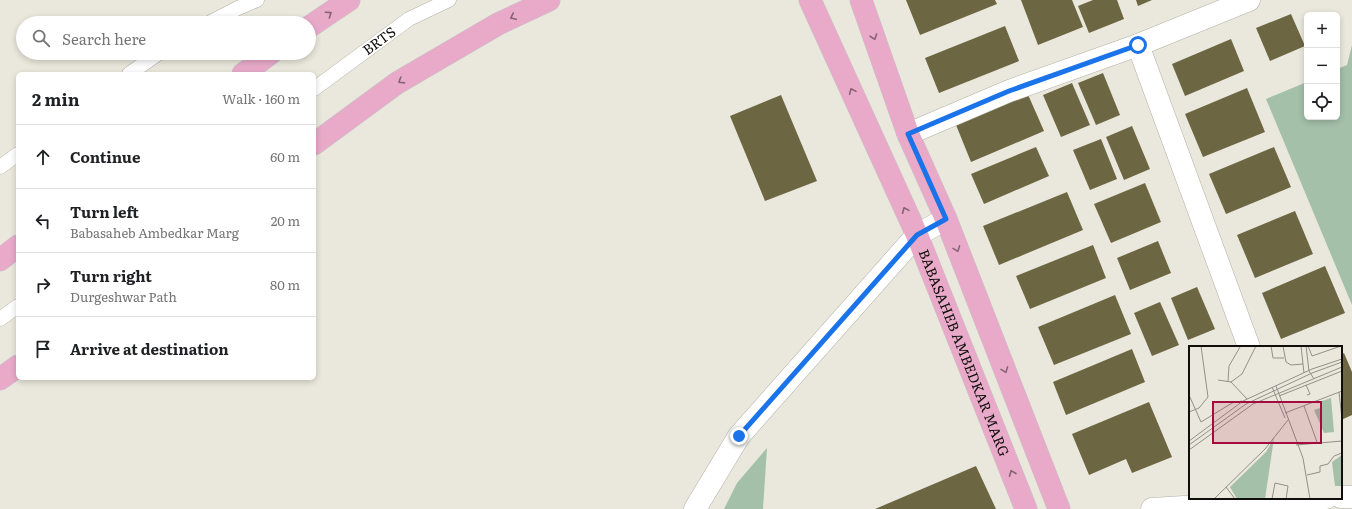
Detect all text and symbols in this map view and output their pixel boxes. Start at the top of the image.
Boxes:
one-way arrow [325,11,332,18]
one-way arrow [510,12,518,20]
map controls [1304,12,1340,120]
button: + [1304,12,1340,48]
search box [16,16,316,60]
street label: BRTS [358,21,399,59]
icon: search [30,27,52,49]
text: Search here [62,27,146,50]
one-way arrow [869,33,878,40]
route start [1129,36,1147,54]
button: − [1304,48,1340,84]
one-way arrow [398,77,405,84]
button: locate [1304,84,1340,120]
text: 2 min [32,86,80,111]
one-way arrow [849,88,857,95]
text: Walk · 160 m [222,89,300,108]
text: Continue [70,145,140,168]
icon: ahead [32,146,54,168]
text: 60 m [270,147,300,166]
text: Turn left [70,200,139,223]
one-way arrow [902,206,910,214]
icon: left [32,210,54,232]
text: 20 m [271,211,300,230]
text: Babasaheb Ambedkar Marg [70,223,239,242]
one-way arrow [953,245,961,252]
street label: BABASAHEB AMBEDKAR MARG [915,246,1015,459]
text: Turn right [70,264,152,287]
icon: right [32,274,54,296]
text: 80 m [270,275,300,294]
text: Durgeshwar Path [70,287,177,306]
text: Arrive at destination [70,337,229,360]
icon: arrive [32,338,54,360]
inset map [1189,346,1342,499]
one-way arrow [1000,366,1008,373]
route end [730,427,748,445]
one-way arrow [1008,469,1016,476]

